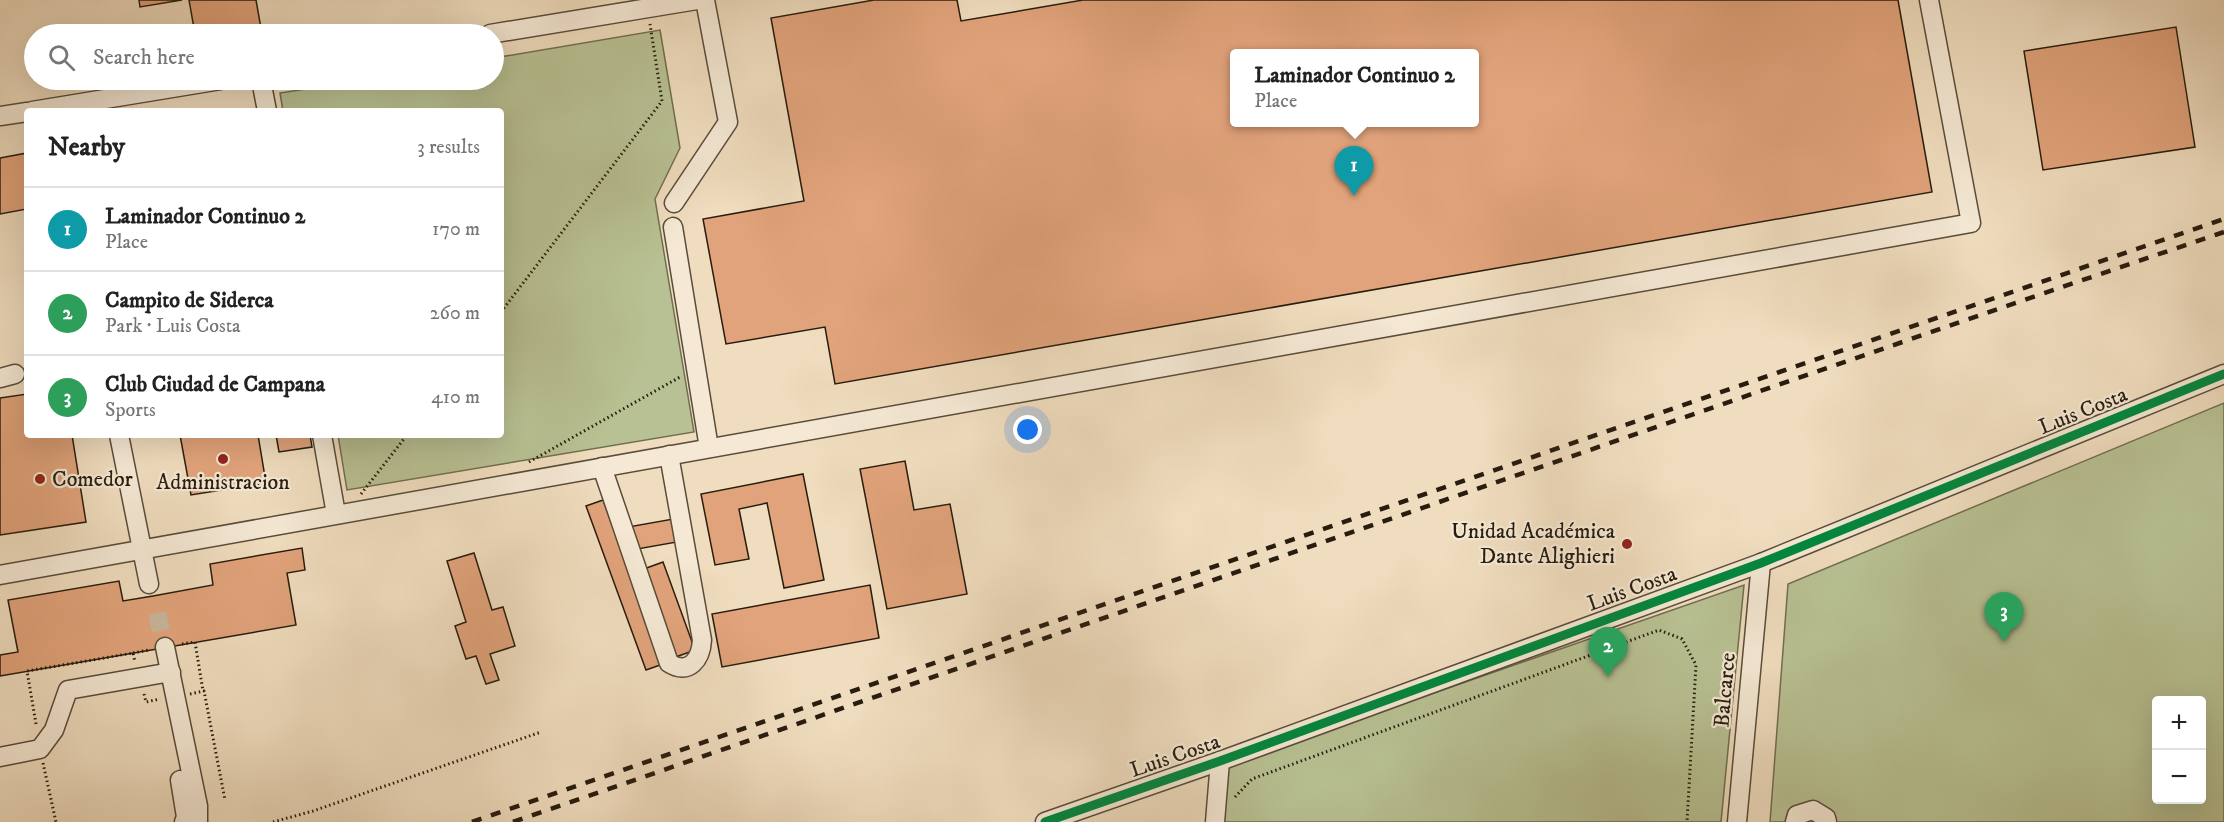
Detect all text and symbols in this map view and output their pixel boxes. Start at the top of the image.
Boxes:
search box [24,24,504,90]
icon: search [45,41,78,74]
text: Search here [93,44,195,71]
popup [1230,49,1479,127]
text: Laminador Continuo 2 [1254,62,1455,89]
text: Place [1254,89,1297,114]
text: Nearby [48,131,125,164]
text: 3 results [417,135,480,160]
pin: 1 [1334,146,1374,196]
text: Laminador Continuo 2 [105,203,305,230]
text: 1 [64,217,71,242]
text: 170 m [432,217,480,242]
text: Place [105,230,148,255]
text: Campito de Siderca [105,287,274,314]
text: 2 [63,301,72,326]
text: 260 m [430,301,480,326]
text: Park · Luis Costa [105,314,241,339]
text: Club Ciudad de Campana [105,371,325,398]
street label: Luis Costa [2035,381,2132,441]
text: 3 [64,385,71,410]
text: 410 m [431,385,480,410]
text: Sports [105,398,156,423]
your location [1013,415,1042,444]
marker: Administracion [216,452,230,466]
place label: Comedor [52,466,133,493]
place label: Administracion [156,469,290,496]
marker: Comedor [33,472,47,486]
place label: Unidad Académica Dante Alighieri [1451,518,1616,570]
marker: Unidad Académica Dante Alighieri [1620,537,1634,551]
street label: Luis Costa [1584,560,1681,618]
pin: 3 [1984,592,2024,642]
pin: 2 [1588,628,1628,677]
street label: Balcarce [1708,651,1742,729]
map controls [2152,696,2206,804]
button: + [2152,696,2206,750]
street label: Luis Costa [1126,728,1224,784]
button: − [2152,750,2206,804]

